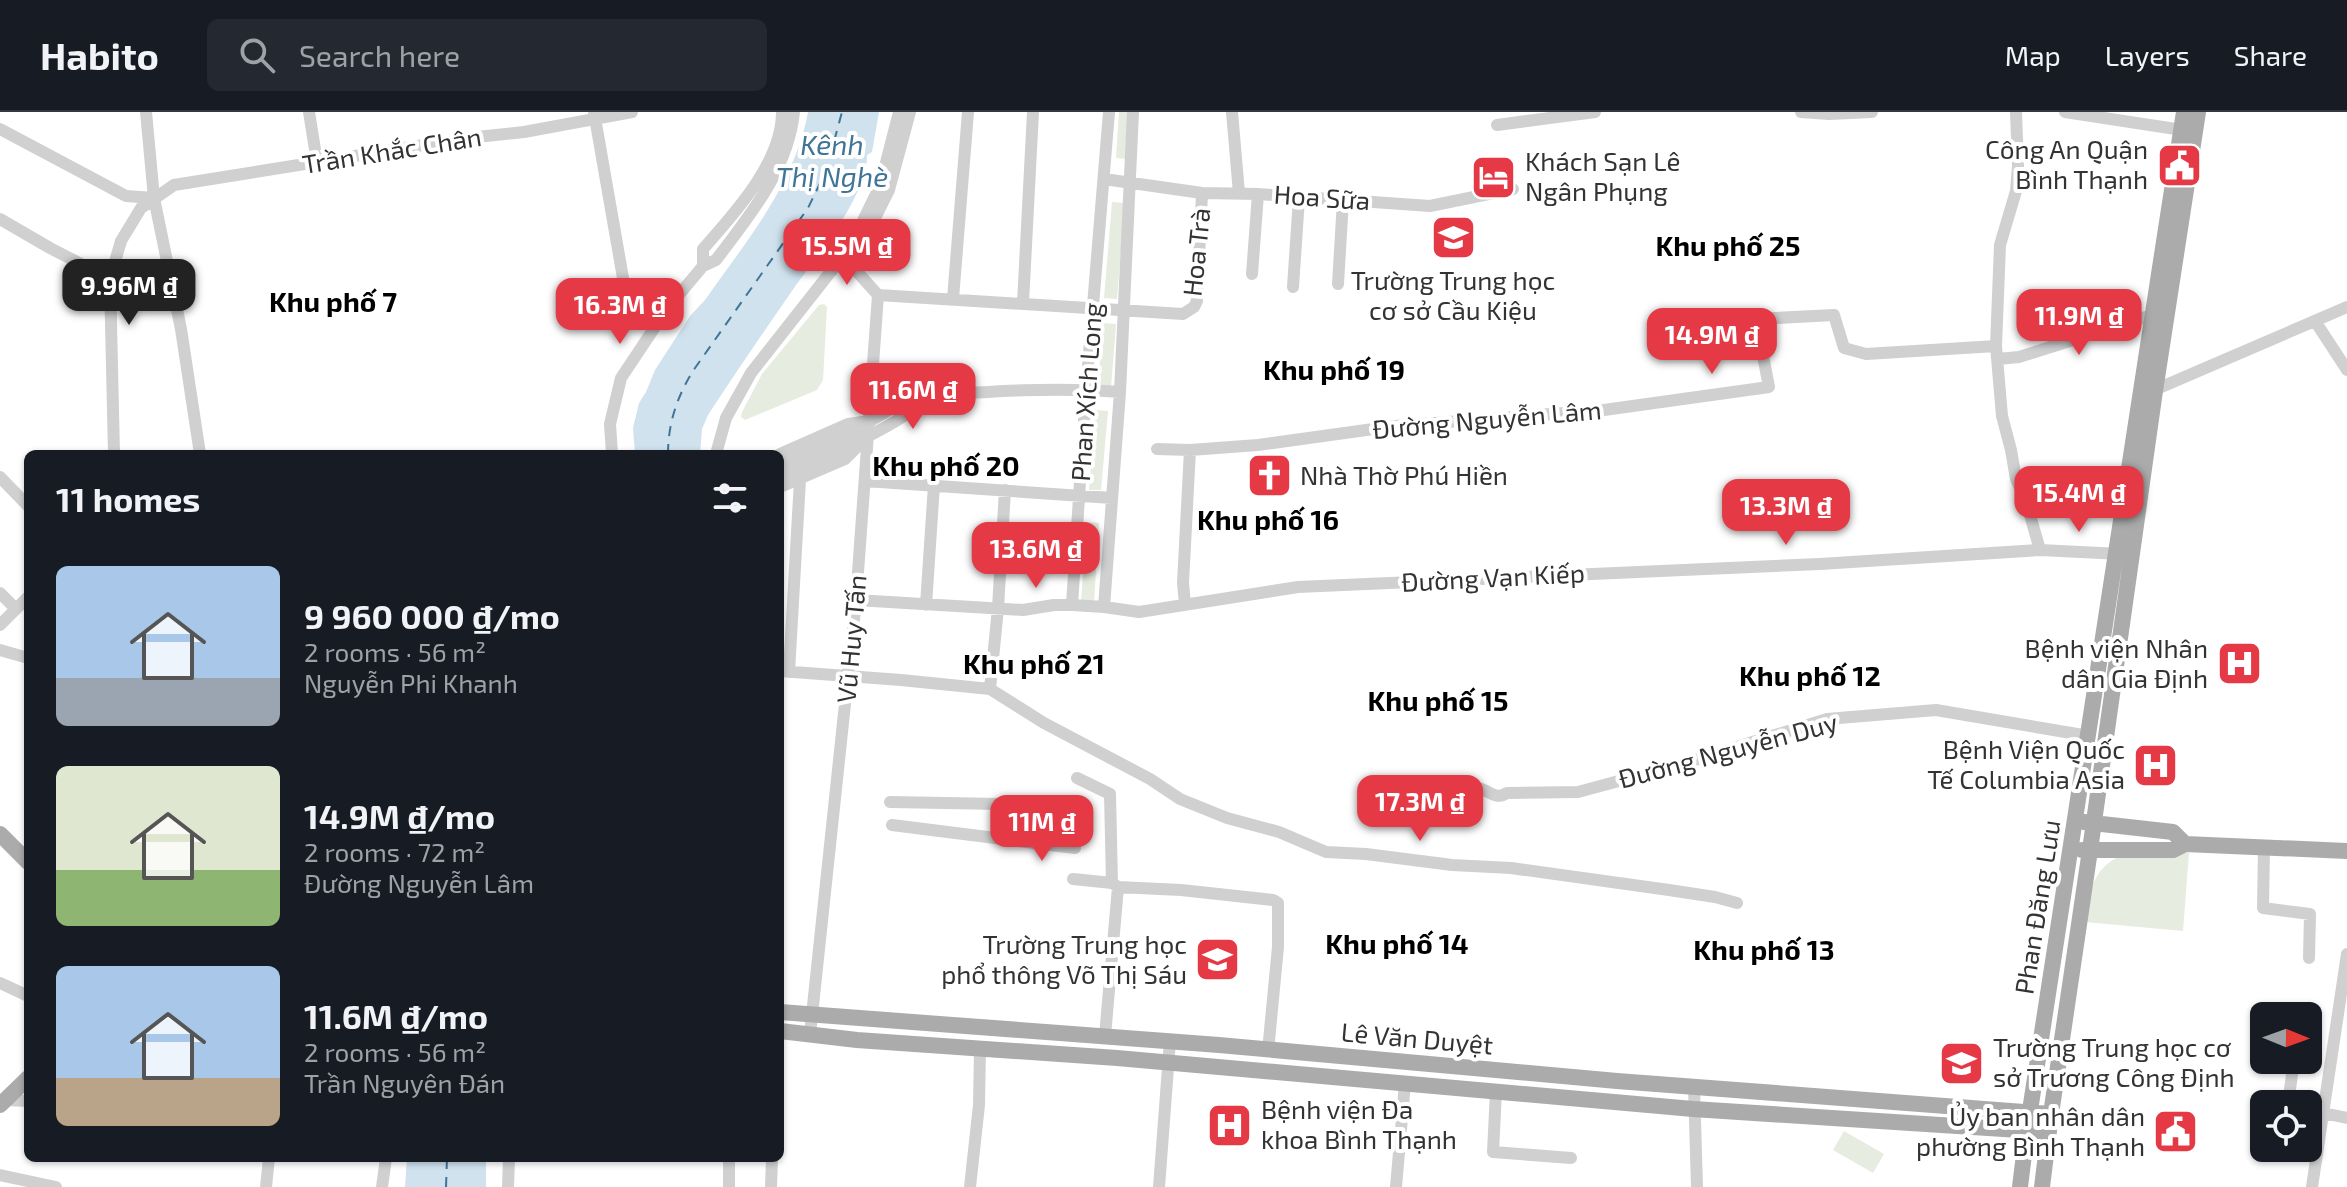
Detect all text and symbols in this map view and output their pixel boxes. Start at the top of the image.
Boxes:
search box [207,19,767,91]
text: Habito [40,32,159,78]
icon: search [235,33,279,77]
text: Search here [299,37,460,73]
text: Map [2005,38,2061,72]
text: Layers [2105,38,2190,72]
text: Share [2234,38,2307,72]
street label: Trần Khắc Chân [300,120,484,179]
water label: Kênh Thị Nghè [776,127,888,193]
place label: Công An Quận Bình Thạnh [1985,133,2148,194]
public building icon: Công An Quận Bình Thạnh [2155,141,2203,189]
place label: Khách Sạn Lê Ngân Phụng [1525,145,1680,206]
hotel icon: Khách Sạn Lê Ngân Phụng [1470,153,1518,201]
street label: Hoa Sữa [1273,178,1371,215]
street label: Hoa Trà [1175,206,1216,298]
school or university icon: Trường Trung học cơ sở Cầu Kiệu [1429,214,1477,262]
pin: 15.5M ₫ [773,219,921,287]
district label: Khu phố 25 [1655,228,1801,262]
text: 15.5M ₫ [801,229,893,260]
pin: 9.96M ₫ [55,259,203,327]
place label: Trường Trung học cơ sở Cầu Kiệu [1351,264,1555,325]
text: 9.96M ₫ [80,269,178,300]
pin: 16.3M ₫ [546,278,694,346]
district label: Khu phố 7 [269,284,397,318]
text: 16.3M ₫ [574,288,666,319]
pin: 11.9M ₫ [2005,289,2153,357]
text: 11.9M ₫ [2035,299,2123,330]
street label: Phan Xích Long [1064,301,1107,482]
pin: 14.9M ₫ [1638,308,1786,376]
text: 14.9M ₫ [1665,318,1759,349]
district label: Khu phố 19 [1263,352,1405,386]
pin: 11.6M ₫ [839,363,987,431]
text: 11.6M ₫ [869,373,957,404]
street label: Đường Nguyễn Lâm [1371,393,1603,444]
district label: Khu phố 20 [872,448,1020,482]
church icon: Nhà Thờ Phú Hiền [1245,452,1293,500]
place label: Nhà Thờ Phú Hiền [1300,459,1508,490]
pin: 15.4M ₫ [2005,466,2153,534]
icon: filters [708,476,752,520]
text: 15.4M ₫ [2032,476,2126,507]
text: 11 homes [56,478,200,519]
pin: 13.3M ₫ [1712,479,1860,547]
text: 13.3M ₫ [1740,489,1832,520]
district label: Khu phố 16 [1197,502,1339,536]
pin: 13.6M ₫ [962,522,1110,590]
text: 13.6M ₫ [990,532,1082,563]
street label: Đường Vạn Kiếp [1400,556,1586,597]
street label: Vũ Huy Tấn [829,574,872,704]
text: 9 960 000 ₫/mo [304,595,560,636]
icon: home [120,598,216,694]
place label: Bệnh viện Nhân dân Gia Định [2025,632,2208,693]
text: 2 rooms · 56 m² [304,636,486,667]
hospital icon: Bệnh viện Nhân dân Gia Định [2215,640,2263,688]
district label: Khu phố 21 [963,646,1105,680]
district label: Khu phố 12 [1739,658,1881,692]
text: Nguyễn Phi Khanh [304,667,518,698]
district label: Khu phố 15 [1368,683,1508,717]
street label: Đường Nguyễn Duy [1615,705,1841,794]
place label: Bệnh Viện Quốc Tế Columbia Asia [1927,733,2125,794]
hospital icon: Bệnh Viện Quốc Tế Columbia Asia [2132,741,2180,789]
pin: 17.3M ₫ [1346,775,1494,843]
text: 17.3M ₫ [1375,785,1465,816]
text: 14.9M ₫/mo [304,795,495,836]
pin: 11M ₫ [986,795,1098,863]
icon: home [120,798,216,894]
text: 11M ₫ [1008,805,1076,836]
street label: Phan Đăng Lưu [2007,817,2066,996]
text: 2 rooms · 72 m² [304,836,485,867]
text: Đường Nguyễn Lâm [304,867,534,898]
district label: Khu phố 14 [1325,926,1469,960]
place label: Trường Trung học phổ thông Võ Thị Sáu [941,928,1187,989]
district label: Khu phố 13 [1693,932,1835,966]
school or university icon: Trường Trung học phổ thông Võ Thị Sáu [1194,936,1242,984]
text: 11.6M ₫/mo [304,995,488,1036]
icon: home [120,998,216,1094]
north arrow [2250,1002,2322,1074]
map controls [2250,1002,2322,1162]
street label: Lê Văn Duyệt [1340,1015,1494,1060]
place label: Trường Trung học cơ sở Trương Công Định [1993,1031,2235,1092]
text: 2 rooms · 56 m² [304,1036,486,1067]
school or university icon: Trường Trung học cơ sở Trương Công Định [1938,1039,1986,1087]
text: Trần Nguyên Đán [304,1067,505,1098]
button: locate [2250,1090,2322,1162]
place label: Bệnh viện Đa khoa Bình Thạnh [1261,1093,1457,1154]
place label: Ủy ban nhân dân phường Bình Thạnh [1916,1100,2145,1161]
hospital icon: Bệnh viện Đa khoa Bình Thạnh [1206,1101,1254,1149]
public building icon: Ủy ban nhân dân phường Bình Thạnh [2152,1108,2200,1156]

